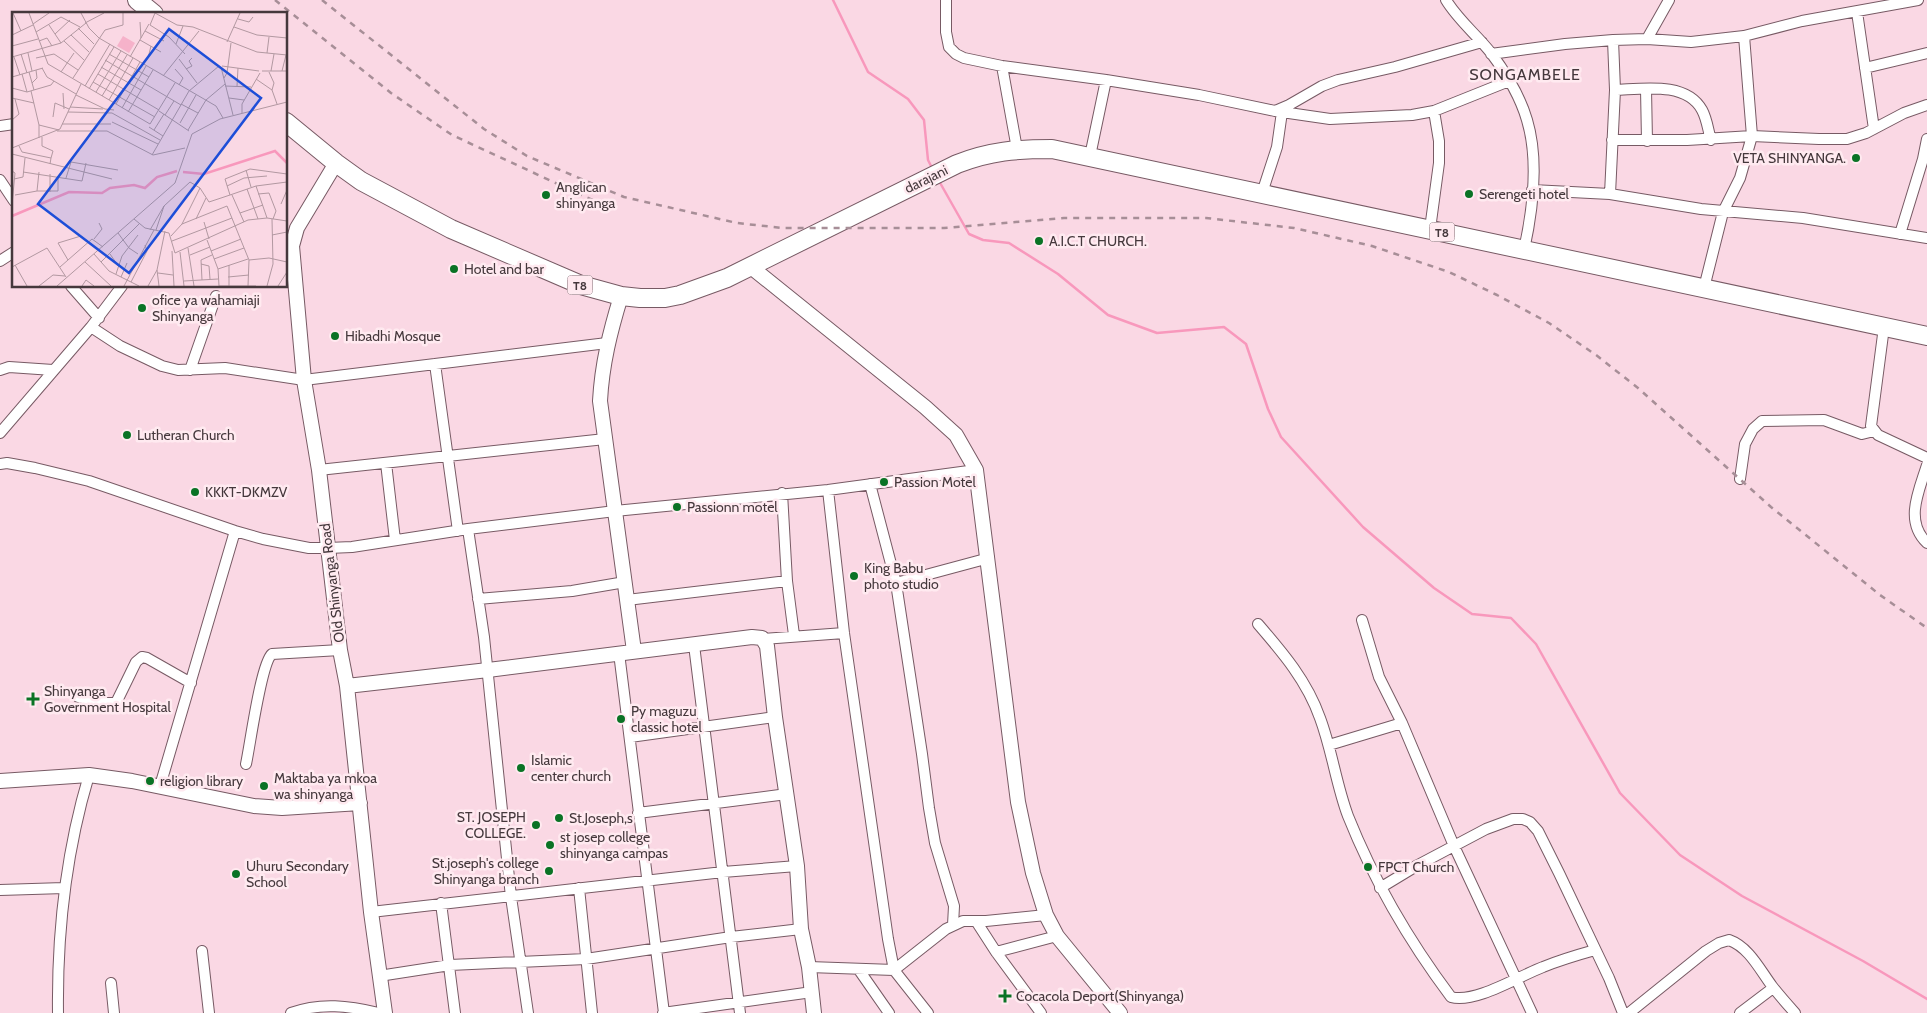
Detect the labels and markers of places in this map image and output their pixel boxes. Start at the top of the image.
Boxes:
place label: VETA SHINYANGA. [1733,149,1846,167]
marker: VETA SHINYANGA. [1850,152,1862,164]
place label: Anglican shinyanga [556,178,615,212]
place label: Serengeti hotel [1479,185,1570,203]
marker: Serengeti hotel [1463,188,1475,200]
marker: Anglican shinyanga [540,189,552,201]
place label: A.I.C.T CHURCH. [1049,232,1147,250]
marker: A.I.C.T CHURCH. [1033,235,1045,247]
place label: Hotel and bar [464,260,545,278]
marker: Hotel and bar [448,263,460,275]
place label: ofice ya wahamiaji Shinyanga [152,291,260,325]
marker: ofice ya wahamiaji Shinyanga [136,302,148,314]
place label: Hibadhi Mosque [345,327,441,345]
marker: Hibadhi Mosque [329,330,341,342]
place label: Lutheran Church [137,426,234,444]
marker: Lutheran Church [121,429,133,441]
place label: Passion Motel [894,473,976,491]
marker: Passion Motel [878,476,890,488]
place label: KKKT-DKMZV [205,483,288,501]
marker: KKKT-DKMZV [189,486,201,498]
place label: Passionn motel [687,498,778,516]
marker: Passionn motel [671,501,683,513]
place label: King Babu photo studio [864,559,939,593]
marker: King Babu photo studio [848,570,860,582]
place label: Shinyanga Government Hospital [44,682,172,716]
marker: Shinyanga Government Hospital [26,692,40,706]
place label: Py maguzu classic hotel [631,702,702,736]
marker: Py maguzu classic hotel [615,713,627,725]
place label: Islamic center church [531,751,611,785]
marker: Islamic center church [515,762,527,774]
place label: Maktaba ya mkoa wa shinyanga [274,769,377,803]
place label: religion library [160,772,243,790]
marker: religion library [144,775,156,787]
marker: Maktaba ya mkoa wa shinyanga [258,780,270,792]
place label: ST. JOSEPH COLLEGE. [457,808,526,842]
place label: St.Joseph,s [569,809,633,827]
marker: St.Joseph,s [553,812,565,824]
marker: ST. JOSEPH COLLEGE. [530,819,542,831]
place label: st josep college shinyanga campas [560,828,668,862]
marker: st josep college shinyanga campas [544,839,556,851]
place label: St.joseph's college Shinyanga branch [432,854,539,888]
place label: Uhuru Secondary School [246,857,349,891]
place label: FPCT Church [1378,858,1454,876]
marker: FPCT Church [1362,861,1374,873]
marker: St.joseph's college Shinyanga branch [543,865,555,877]
marker: Uhuru Secondary School [230,868,242,880]
place label: Cocacola Deport(Shinyanga) [1016,987,1184,1005]
marker: Cocacola Deport(Shinyanga) [998,989,1012,1003]

